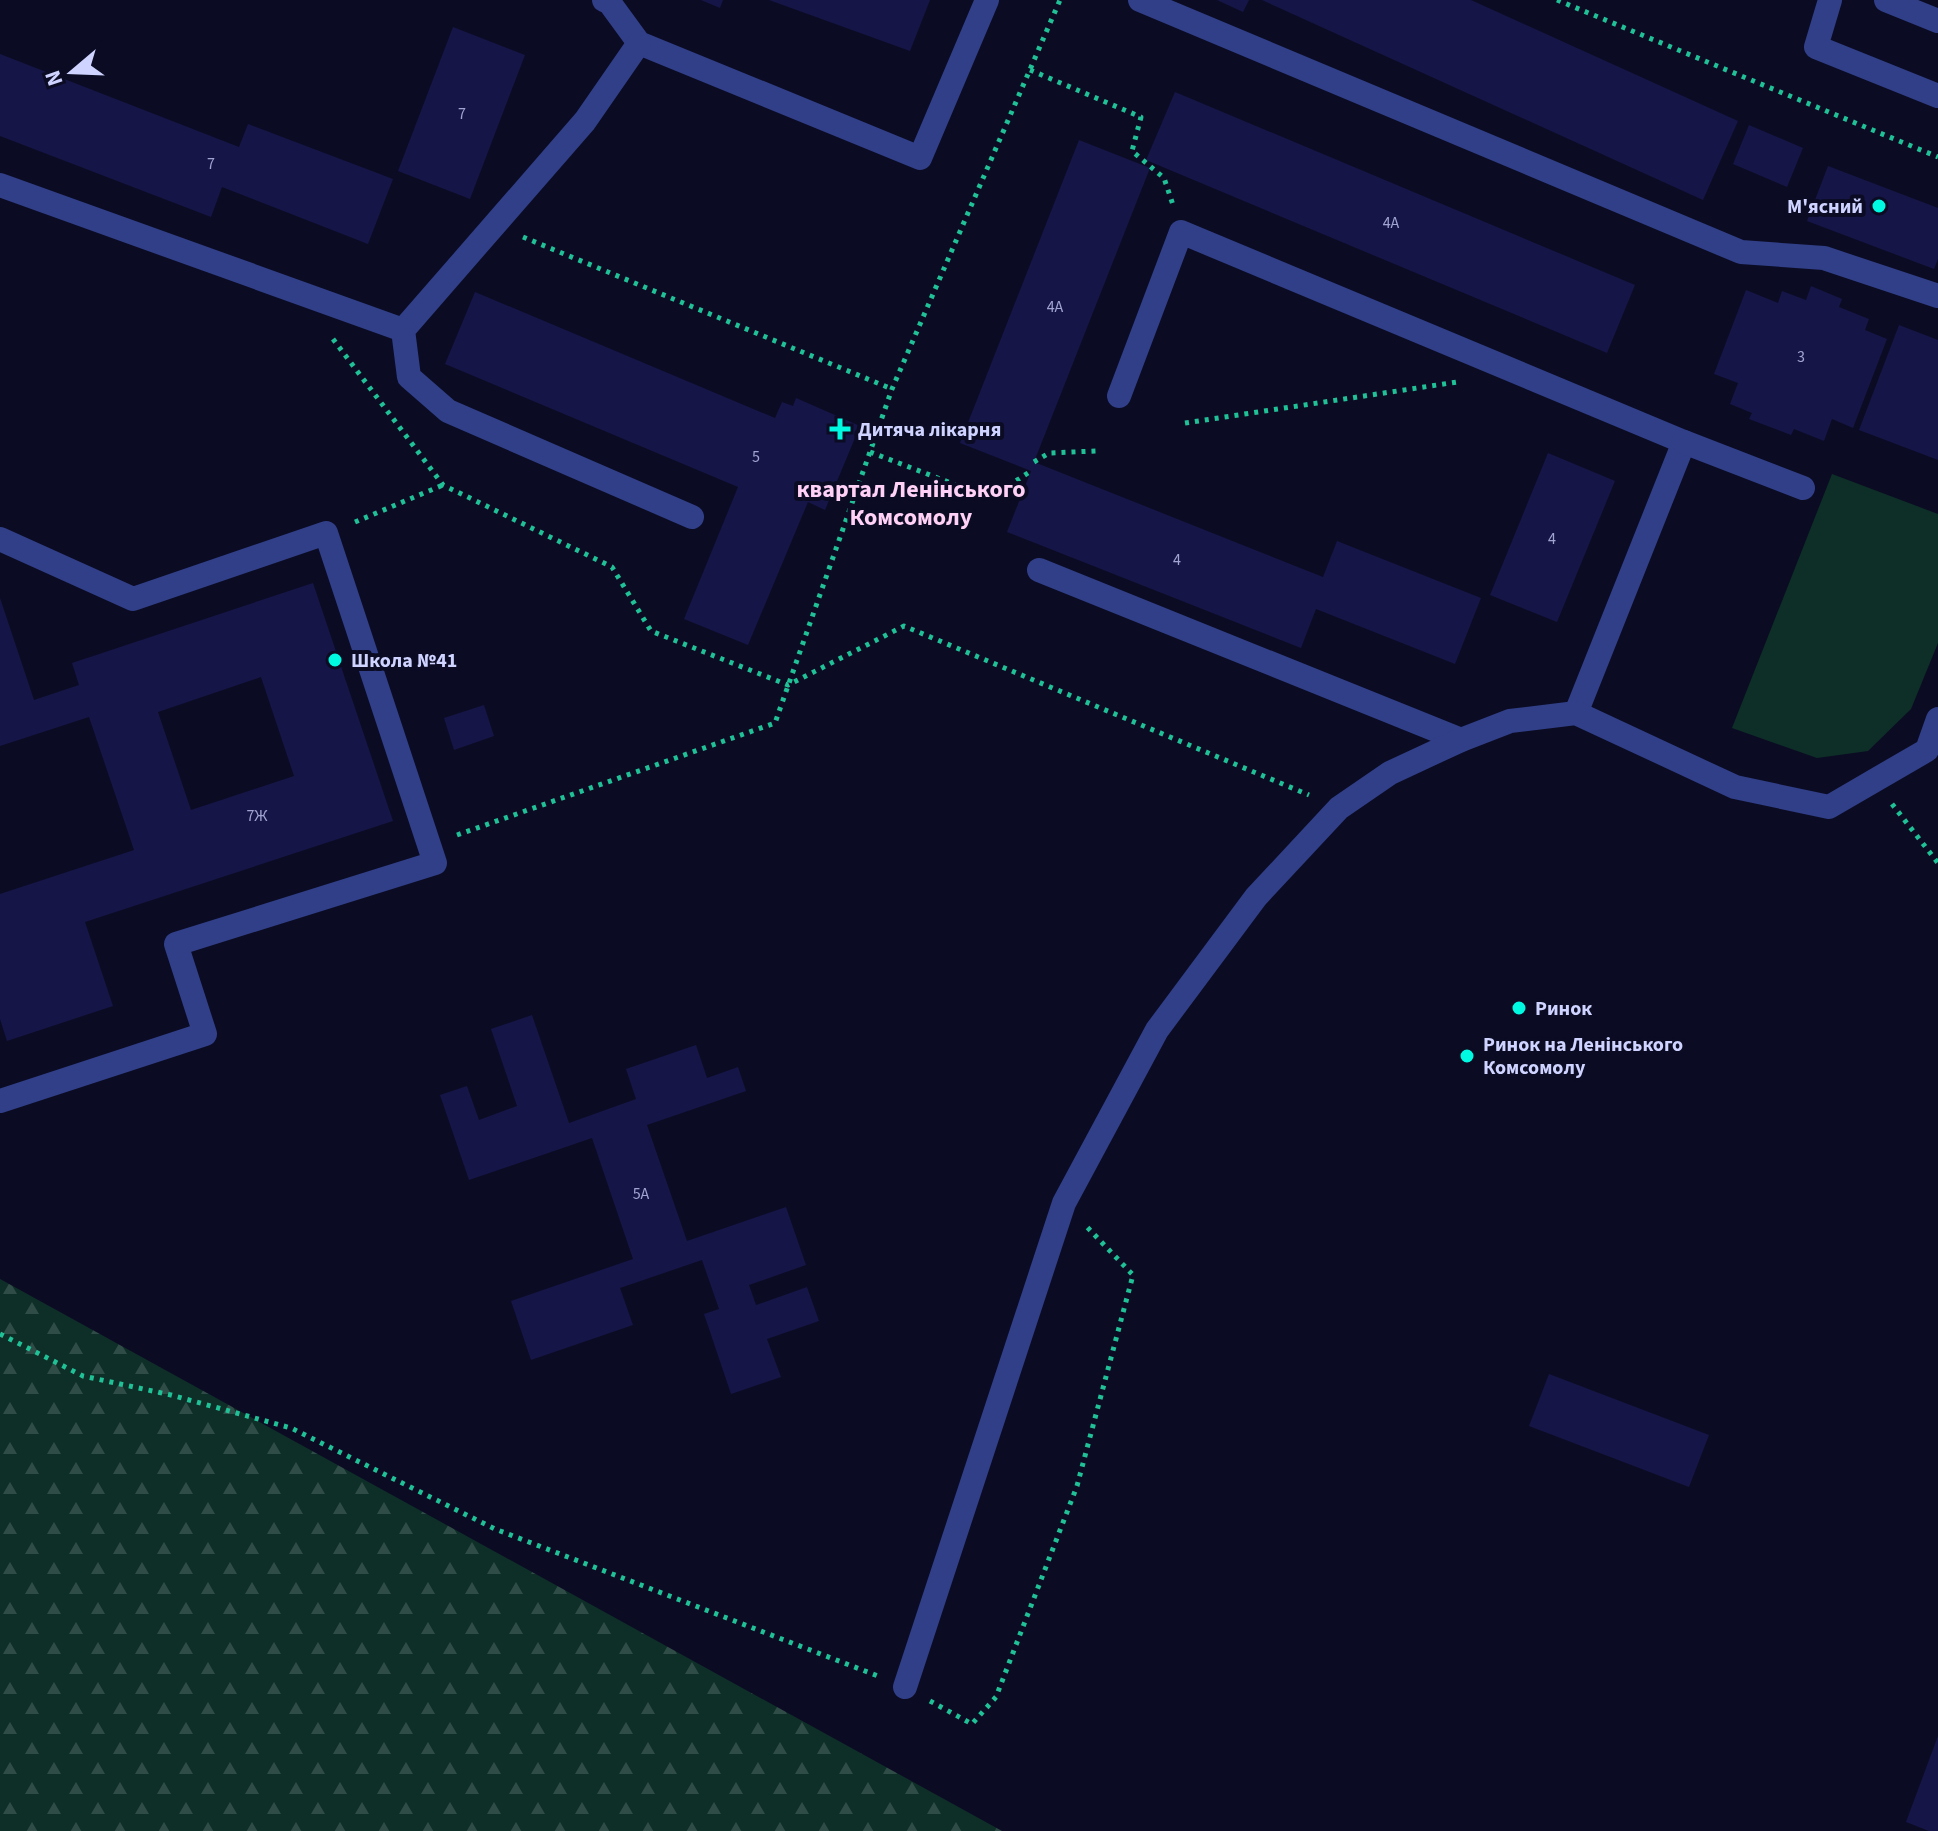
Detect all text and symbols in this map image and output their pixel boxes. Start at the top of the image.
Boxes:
north arrow [32,32,112,112]
text: N [37,66,72,90]
house number: 7 [458,103,466,125]
house number: 7 [207,153,215,175]
place label: М'ясний [1787,193,1863,221]
marker: М'ясний [1870,197,1888,215]
house number: 4А [1383,212,1400,234]
house number: 4А [1047,296,1064,318]
house number: 3 [1797,346,1805,368]
place label: Дитяча лікарня [858,416,1001,444]
marker: Дитяча лікарня [829,418,851,440]
house number: 5 [752,446,760,468]
district label: квартал Ленінського Комсомолу [796,472,1026,535]
house number: 4 [1548,528,1556,550]
house number: 4 [1173,549,1181,571]
place label: Школа №41 [351,647,457,675]
marker: Школа №41 [326,651,344,669]
house number: 7Ж [246,805,268,827]
place label: Ринок [1535,995,1592,1023]
marker: Ринок [1510,999,1528,1017]
place label: Ринок на Ленінського Комсомолу [1483,1031,1683,1082]
marker: Ринок на Ленінського Комсомолу [1458,1047,1476,1065]
house number: 5А [633,1183,650,1205]

